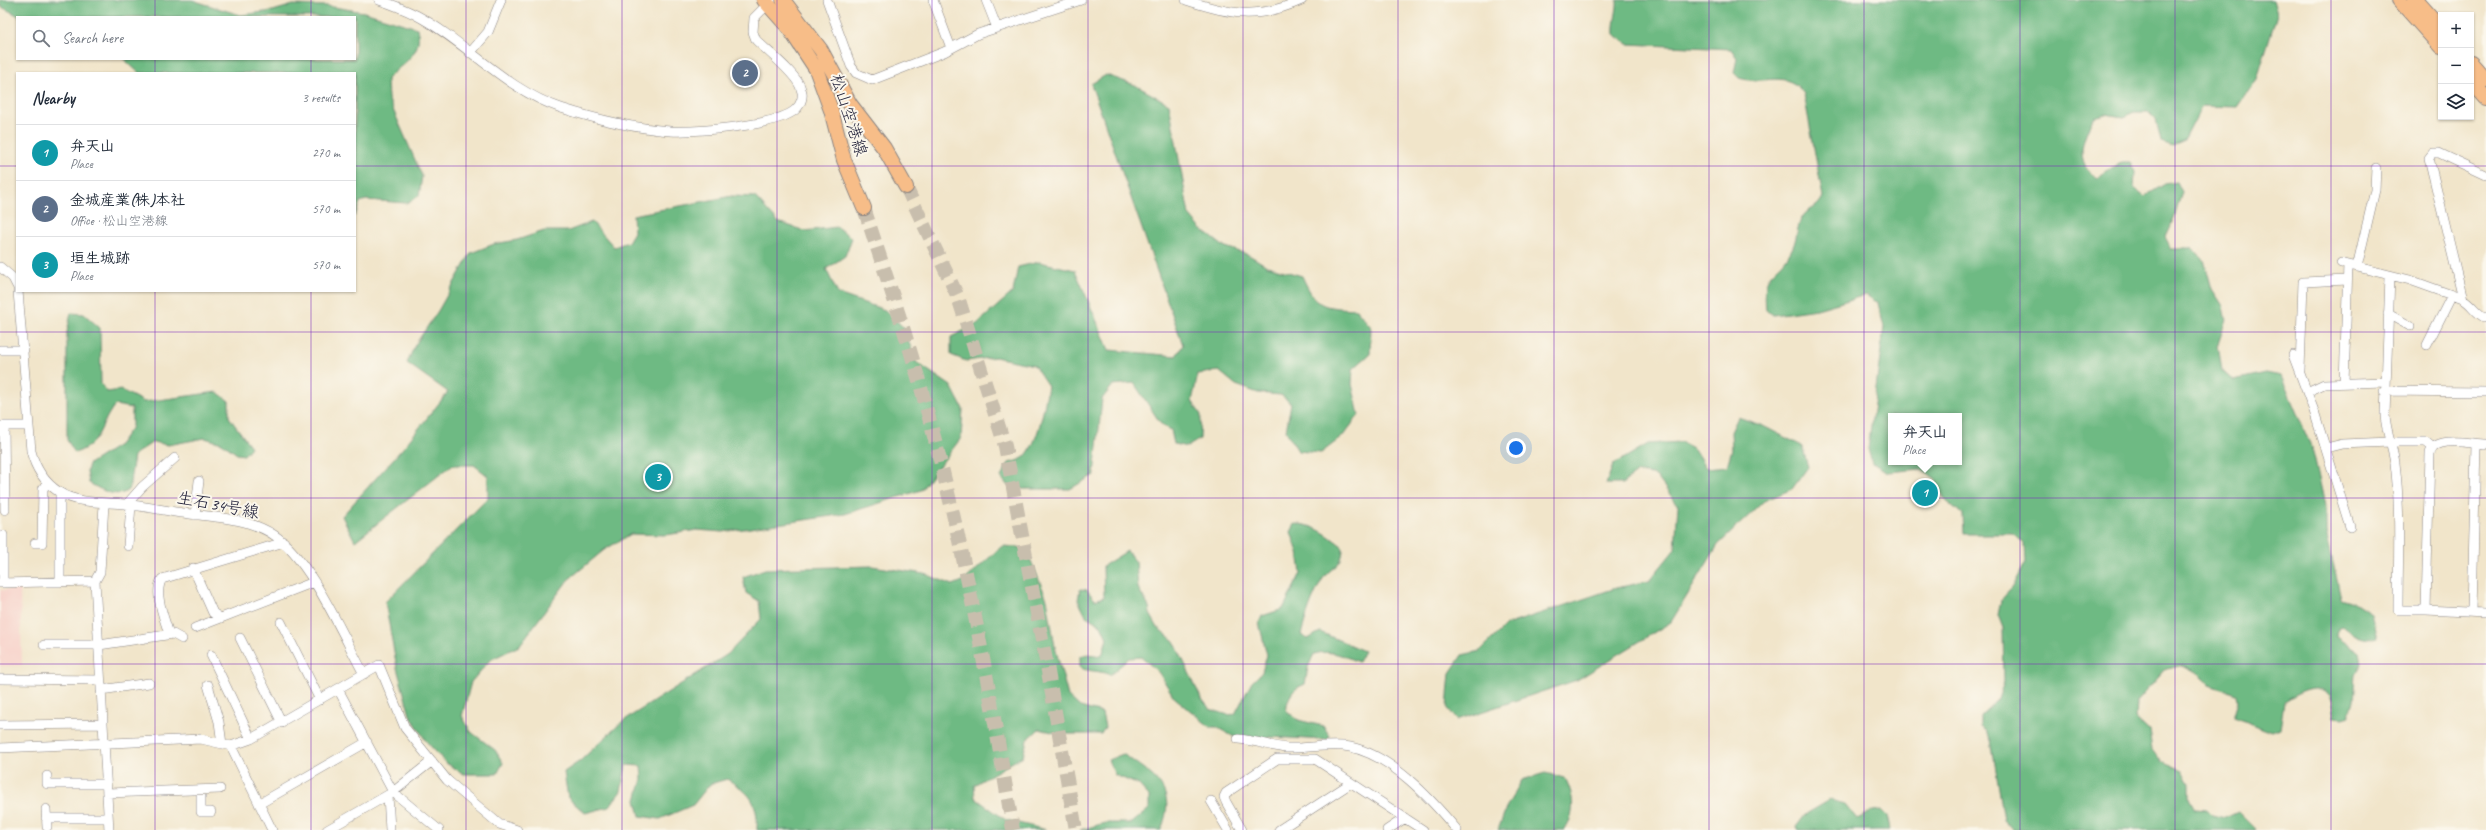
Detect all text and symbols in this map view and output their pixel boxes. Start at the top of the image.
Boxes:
map controls [2438,12,2474,120]
button: + [2438,12,2474,48]
search box [16,16,356,60]
icon: search [30,27,52,49]
text: Search here [62,29,123,48]
button: − [2438,48,2474,84]
pin: 2 [732,58,758,88]
street label: 松山空港線 [826,71,872,159]
button: layers [2438,84,2474,120]
text: Nearby [32,88,75,109]
text: 3 results [302,90,340,106]
text: 弁天山 [70,137,115,156]
text: 1 [42,145,48,161]
text: 270 m [312,145,340,161]
text: Place [70,156,93,172]
text: 金城産業(株)本社 [70,191,185,210]
text: 2 [42,201,48,217]
text: 570 m [312,201,340,217]
text: Office · 松山空港線 [70,213,168,229]
text: 垣生城跡 [70,249,130,268]
text: 3 [42,257,48,273]
text: 570 m [312,257,340,273]
text: Place [70,268,93,284]
popup [1888,413,1962,465]
text: 弁天山 [1902,423,1948,442]
your location [1506,438,1526,458]
text: Place [1902,442,1925,458]
pin: 3 [645,462,671,492]
pin: 1 [1912,478,1938,508]
street label: 生石34号線 [175,487,261,523]

